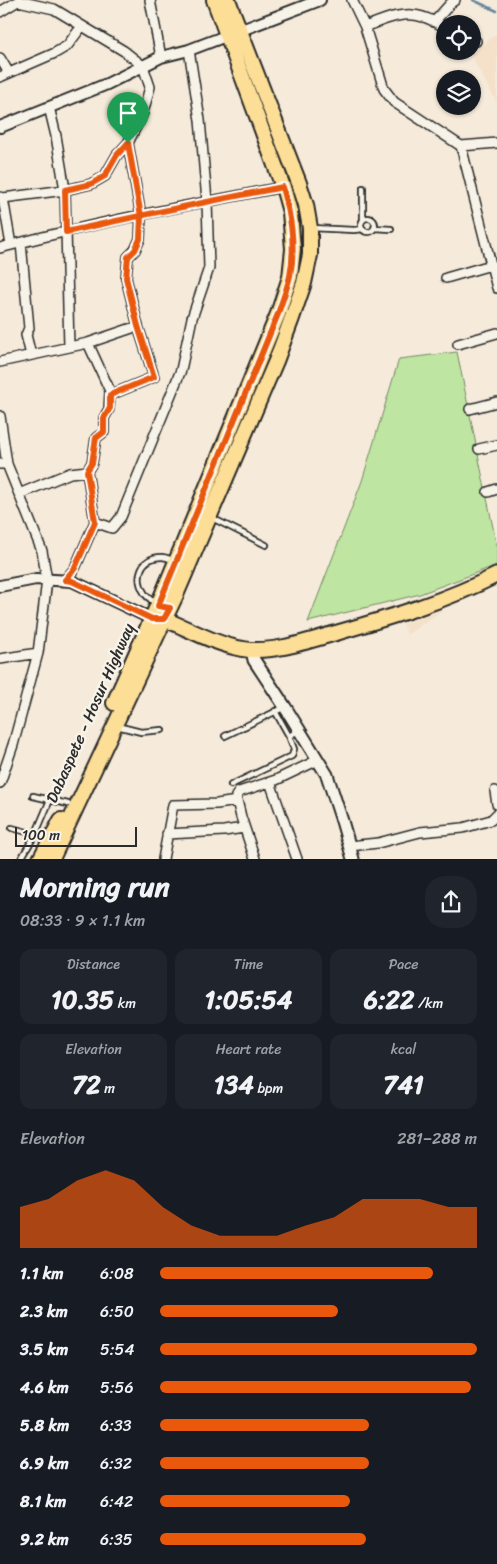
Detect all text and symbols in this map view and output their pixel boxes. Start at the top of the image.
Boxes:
map controls [436,15,481,115]
button: locate [436,15,481,60]
button: layers [436,70,481,115]
pin [107,92,149,143]
icon: arrive [114,99,142,127]
street label: Dabaspete - Hosur Highway [37,618,143,808]
text: 100 m [22,823,60,848]
scale bar [15,824,138,847]
text: Morning run [20,862,170,911]
button: share [425,876,477,928]
text: 08:33 · 9 × 1.1 km [20,906,145,935]
text: Distance [67,952,120,977]
text: Time [234,952,263,977]
text: Pace [389,952,418,977]
text: 10.35 [51,977,114,1022]
text: 1:05:54 [205,977,292,1022]
text: 6:22 [364,977,414,1022]
text: km [114,991,136,1016]
text: /km [414,991,443,1016]
text: Elevation [65,1037,122,1062]
text: Heart rate [216,1037,281,1062]
text: kcal [391,1037,416,1062]
text: 72 [72,1062,101,1107]
text: 134 [214,1062,254,1107]
text: 741 [383,1062,424,1107]
text: m [101,1076,115,1101]
text: bpm [254,1076,283,1101]
text: Elevation [20,1124,85,1153]
text: 281–288 m [397,1124,477,1153]
text: 1.1 km [20,1259,64,1288]
text: 6:08 [100,1259,134,1288]
text: 2.3 km [20,1297,68,1326]
text: 6:50 [100,1297,134,1326]
text: 3.5 km [20,1335,68,1364]
text: 5:54 [100,1335,134,1364]
text: 4.6 km [20,1373,69,1402]
text: 5:56 [100,1373,133,1402]
text: 5.8 km [20,1411,69,1440]
text: 6:33 [100,1411,132,1440]
text: 6.9 km [20,1449,69,1478]
text: 6:32 [100,1449,132,1478]
text: 8.1 km [20,1487,66,1516]
text: 6:42 [100,1487,133,1516]
text: 9.2 km [20,1525,69,1554]
text: 6:35 [100,1525,132,1554]

